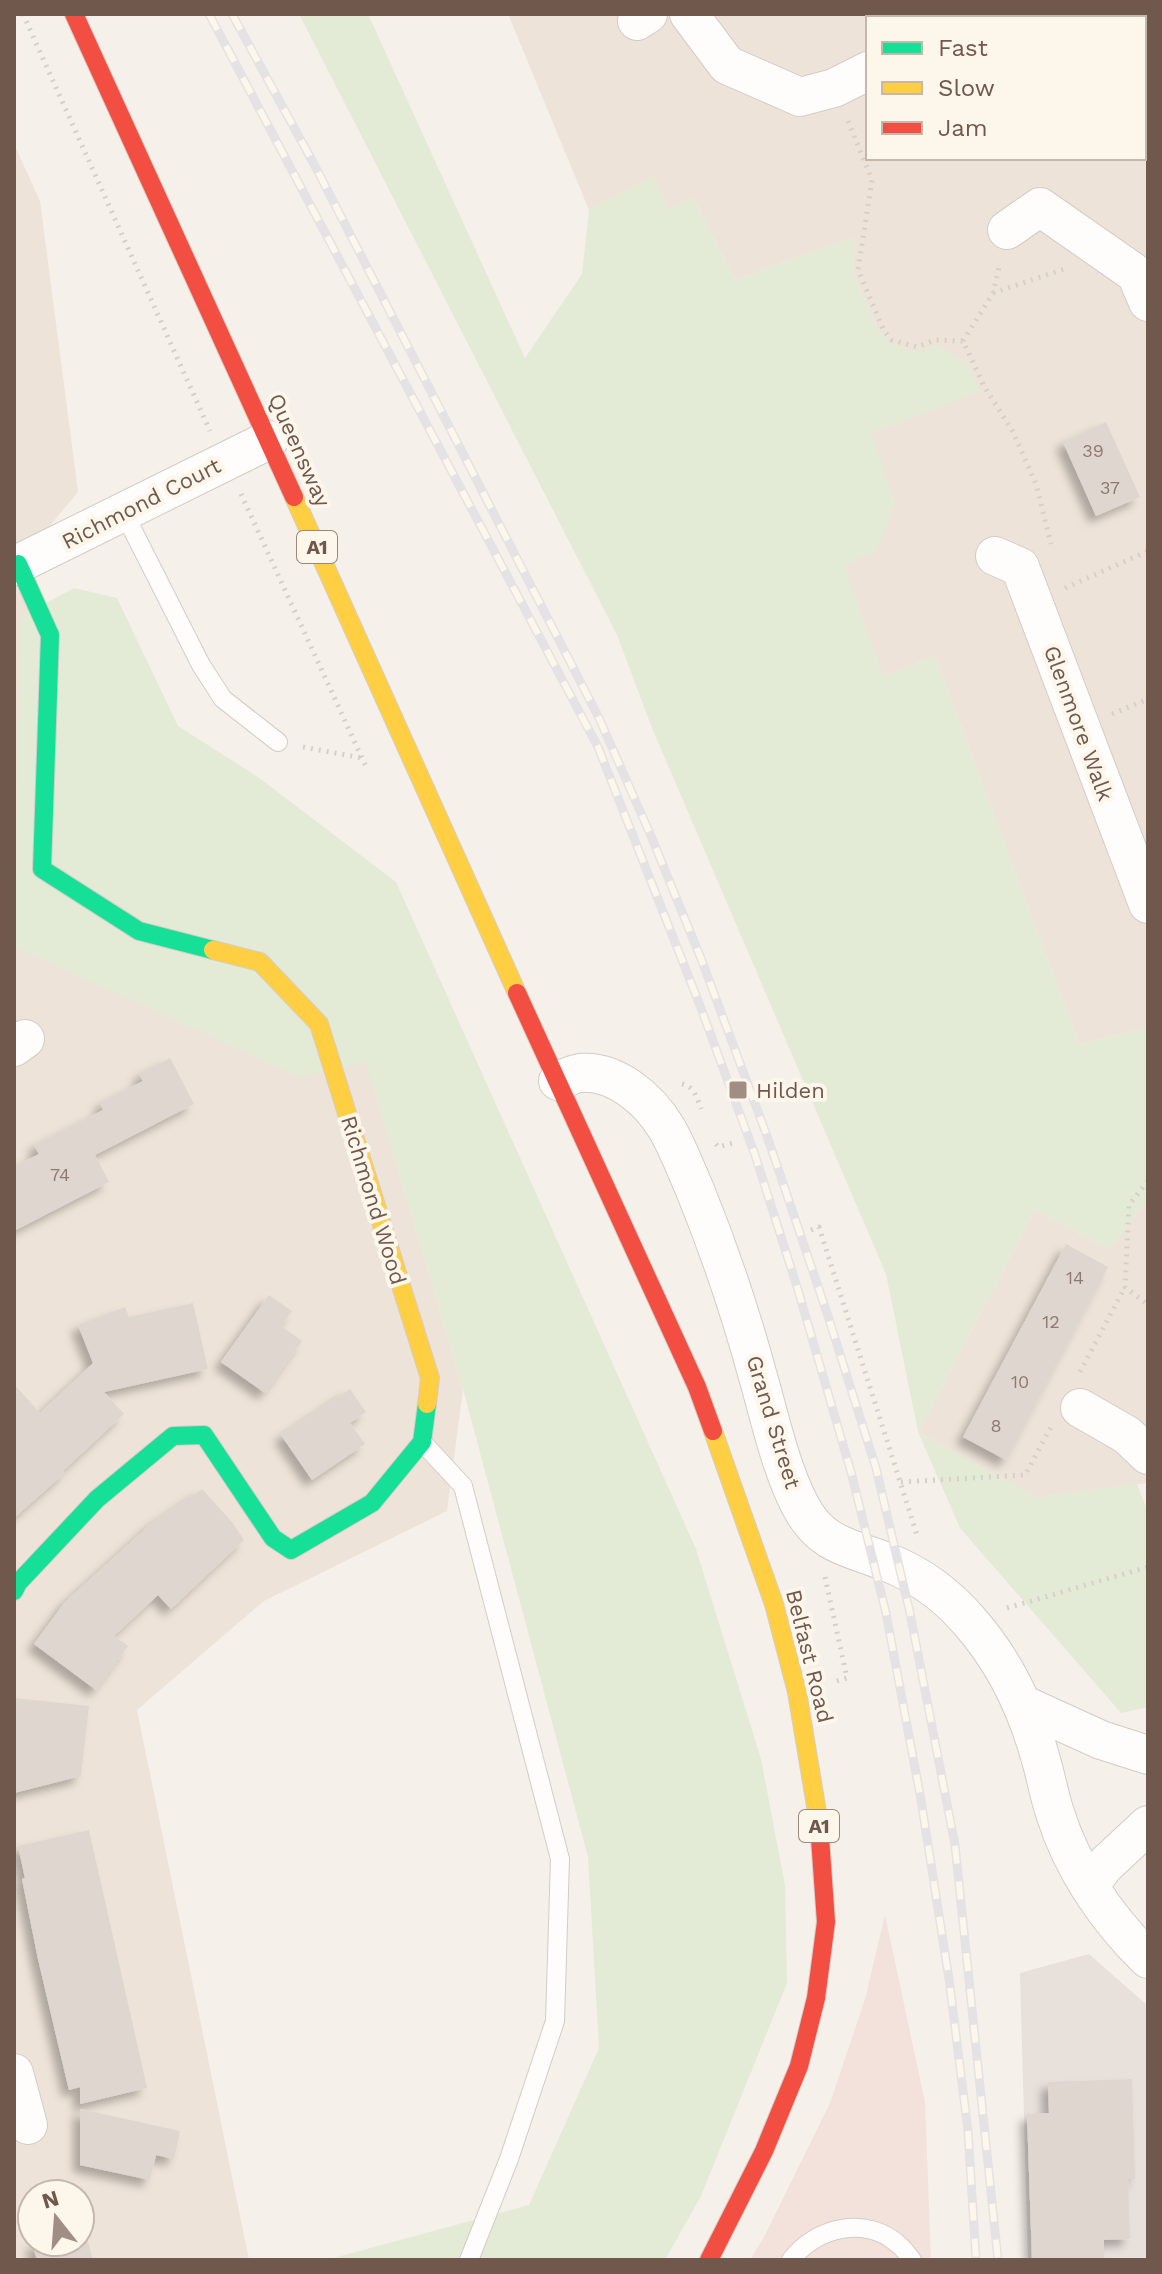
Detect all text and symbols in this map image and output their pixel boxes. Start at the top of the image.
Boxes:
legend [866,16,1146,160]
text: Fast [938,34,988,62]
text: Slow [938,74,995,102]
text: Jam [938,114,988,142]
street label: Queensway [263,390,336,511]
house number: 39 [1082,440,1104,461]
street label: Richmond Court [58,453,225,554]
house number: 37 [1100,477,1120,498]
road number: A1 [297,531,337,563]
street label: Glenmore Walk [1039,642,1118,804]
place label: Hilden [756,1078,825,1103]
marker: Hilden [727,1079,749,1101]
street label: Richmond Wood [336,1113,411,1288]
house number: 74 [50,1164,70,1185]
house number: 14 [1066,1267,1084,1288]
house number: 12 [1042,1311,1060,1332]
street label: Grand Street [741,1352,806,1492]
house number: 10 [1011,1371,1029,1392]
house number: 8 [990,1415,1002,1436]
street label: Belfast Road [781,1587,838,1725]
road number: A1 [799,1810,839,1842]
north arrow [16,2178,96,2258]
text: N [39,2185,62,2214]

